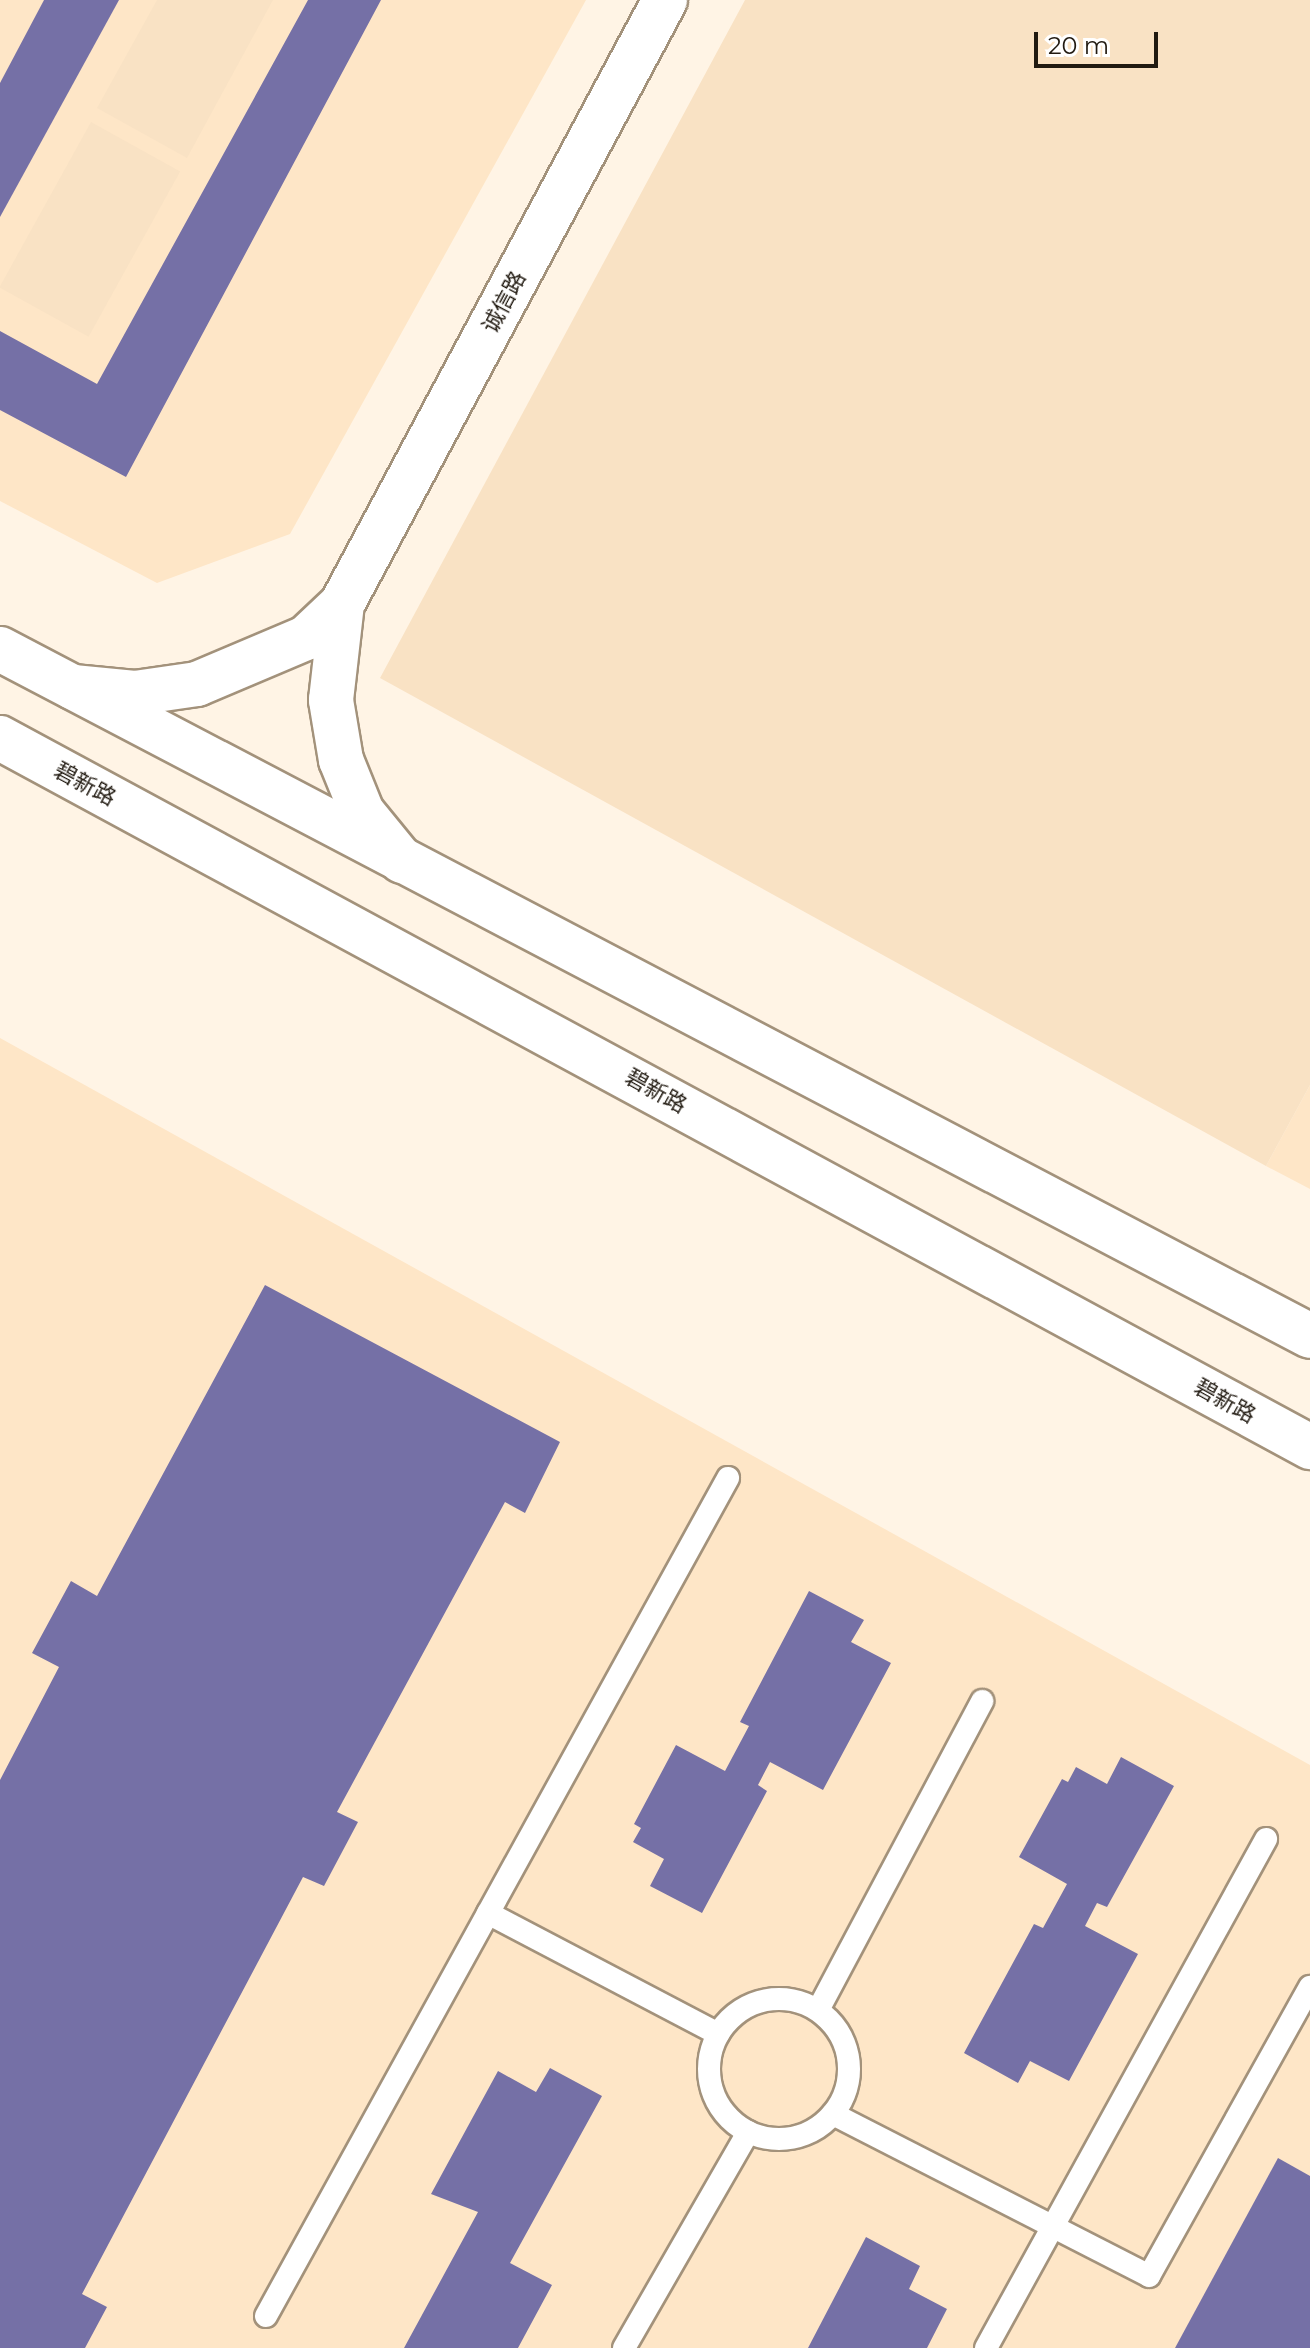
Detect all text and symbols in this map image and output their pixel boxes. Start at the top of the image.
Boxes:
scale bar [1038,16,1162,66]
text: 20 m [1048,31,1109,60]
street label: 诚信路 [477,267,531,337]
street label: 碧新路 [50,757,120,811]
street label: 碧新路 [621,1063,691,1119]
street label: 碧新路 [1190,1373,1260,1429]

